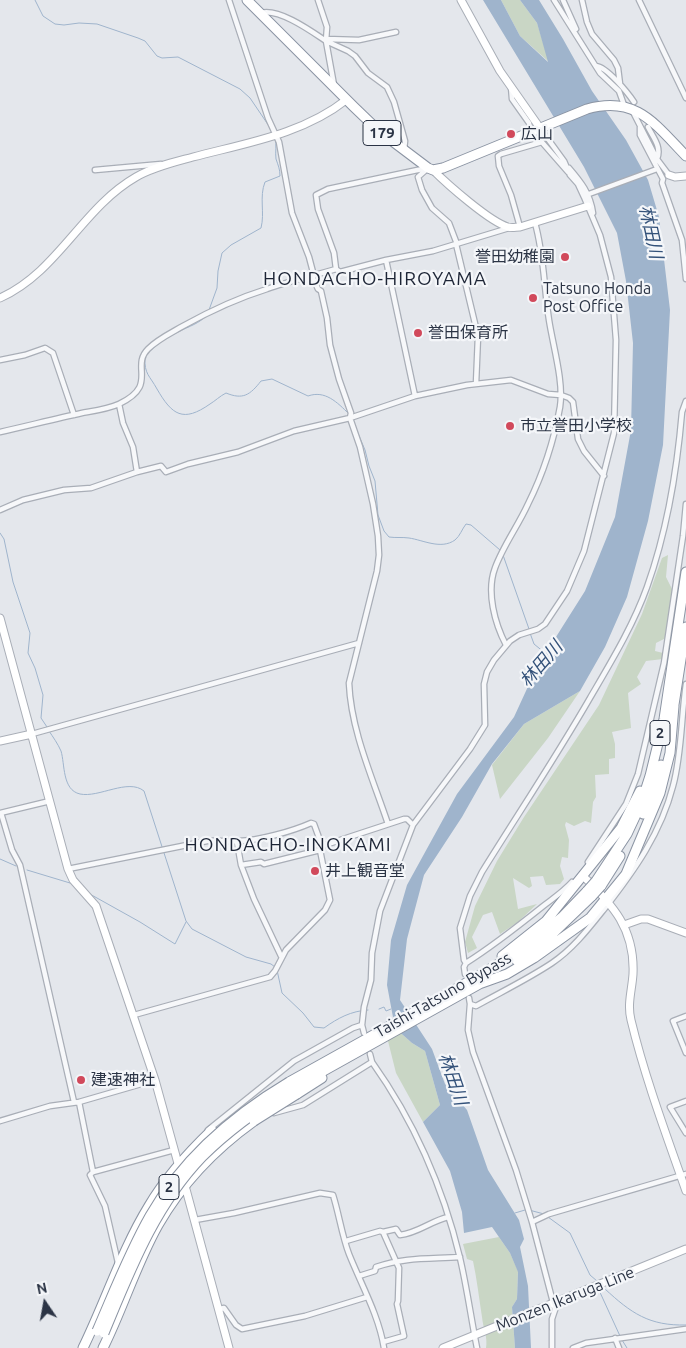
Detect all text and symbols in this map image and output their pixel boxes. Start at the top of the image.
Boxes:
road number: 179 [363,120,401,146]
place label: 広山 [521,124,553,144]
marker: 広山 [505,128,517,140]
water label: 林田川 [635,203,667,261]
place label: 誉田幼稚園 [475,247,555,267]
marker: 誉田幼稚園 [559,251,571,263]
district label: HONDACHO-HIROYAMA [261,268,489,290]
place label: Tatsuno Honda Post Office [543,279,651,317]
marker: Tatsuno Honda Post Office [527,292,539,304]
place label: 誉田保育所 [428,323,508,343]
marker: 誉田保育所 [412,327,424,339]
place label: 市立誉田小学校 [520,416,632,436]
marker: 市立誉田小学校 [504,420,516,432]
water label: 林田川 [515,637,567,691]
road number: 2 [650,720,670,746]
district label: HONDACHO-INOKAMI [182,834,394,856]
place label: 井上観音堂 [325,861,405,881]
marker: 井上観音堂 [309,865,321,877]
street label: Taishi-Tatsuno Bypass [371,948,515,1042]
water label: 林田川 [434,1050,472,1108]
place label: 建速神社 [91,1070,155,1090]
marker: 建速神社 [75,1074,87,1086]
road number: 2 [159,1174,179,1200]
street label: Monzen Ikaruga Line [493,1262,637,1336]
north arrow [20,1278,70,1328]
text: N [35,1279,49,1297]

